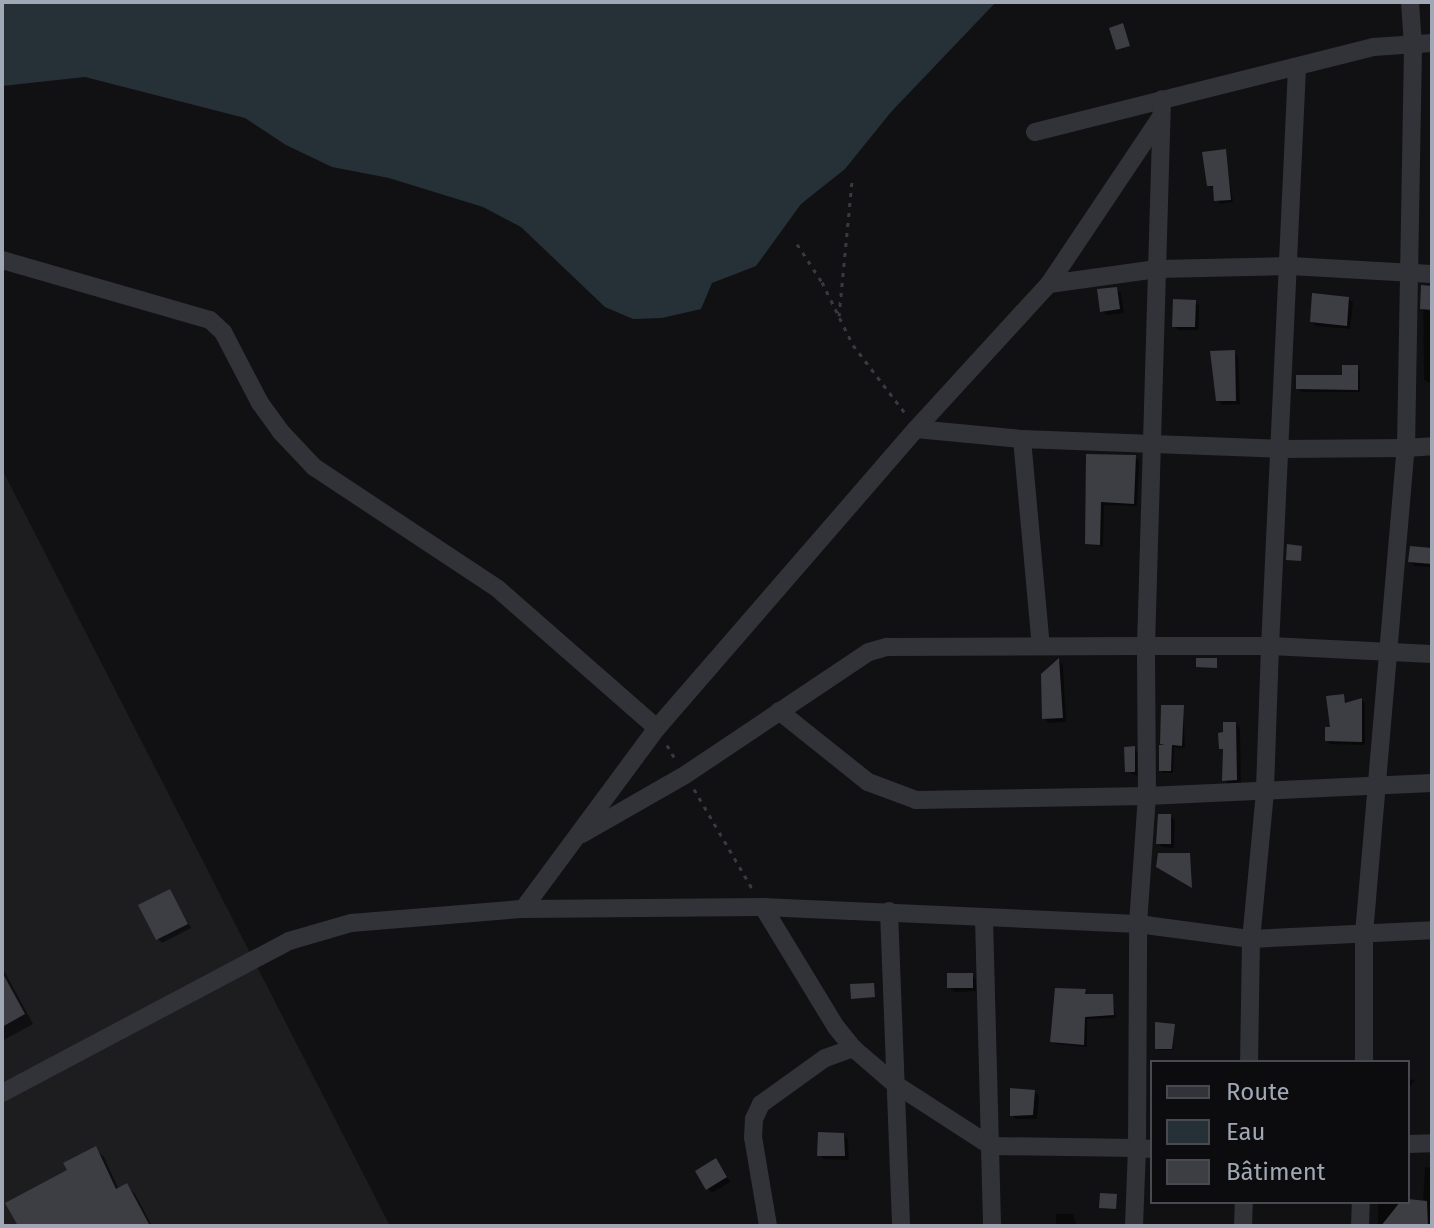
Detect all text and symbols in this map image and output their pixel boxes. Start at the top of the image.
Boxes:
legend [1150,1060,1410,1204]
text: Route [1226,1078,1290,1106]
text: Eau [1226,1118,1266,1146]
text: Bâtiment [1226,1158,1325,1186]

